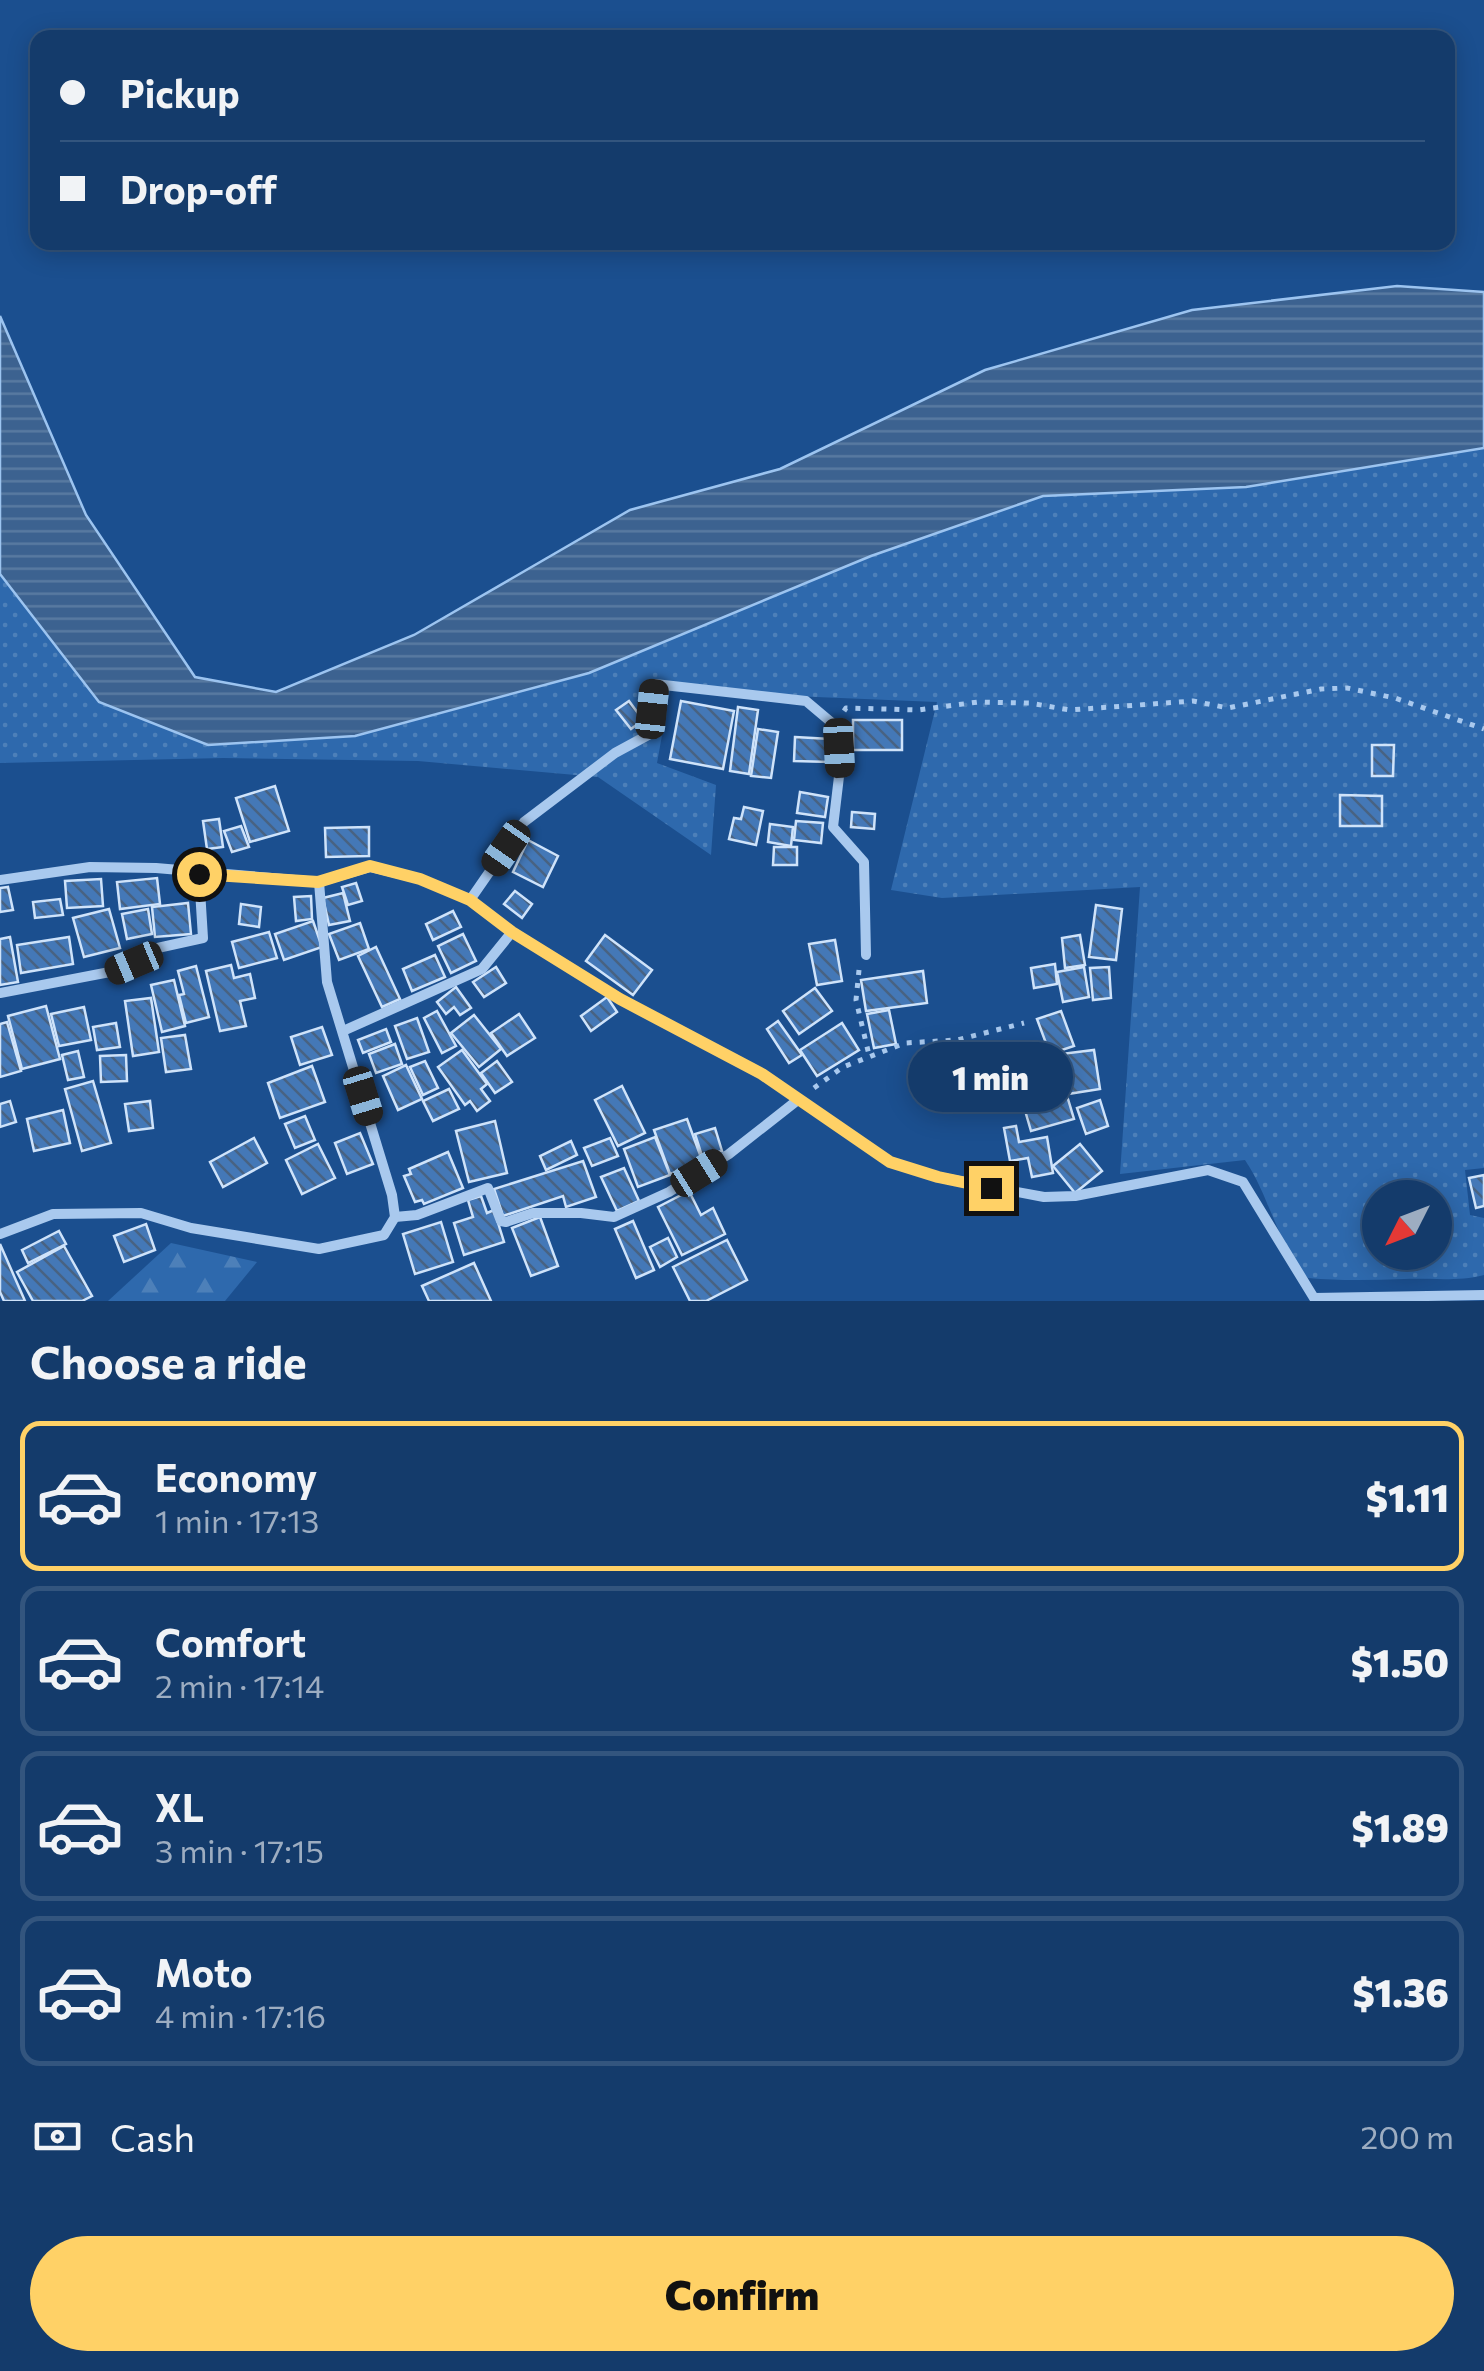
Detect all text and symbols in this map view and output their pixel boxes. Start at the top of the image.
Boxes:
text: Pickup [120,69,240,116]
text: Drop-off [120,165,277,212]
car [634,678,670,740]
car [822,717,856,779]
car [477,815,535,881]
route start [177,852,222,897]
car [101,937,167,989]
callout: 1 min [908,1043,1074,1113]
text: 1 min [952,1057,1029,1097]
car [340,1063,386,1129]
car [666,1144,732,1202]
route end [969,1166,1014,1211]
north arrow [1362,1180,1452,1270]
map controls [1362,1180,1452,1270]
text: Choose a ride [30,1333,307,1388]
icon: car [35,1451,125,1541]
text: Economy [155,1453,317,1500]
text: $1.11 [1366,1473,1449,1520]
text: 1 min · 17:13 [155,1500,319,1540]
icon: car [35,1616,125,1706]
text: Comfort [155,1618,306,1665]
text: $1.50 [1351,1638,1449,1685]
text: 2 min · 17:14 [155,1665,324,1705]
icon: car [35,1781,125,1871]
text: XL [155,1783,204,1830]
text: $1.89 [1352,1803,1449,1850]
text: 3 min · 17:15 [155,1830,324,1870]
icon: car [35,1946,125,2036]
text: Moto [155,1948,253,1995]
text: $1.36 [1352,1968,1449,2015]
text: 4 min · 17:16 [155,1995,326,2035]
icon: cash [30,2109,85,2164]
text: Cash [110,2113,195,2160]
text: 200 m [1361,2116,1454,2156]
button: Confirm [30,2236,1454,2351]

